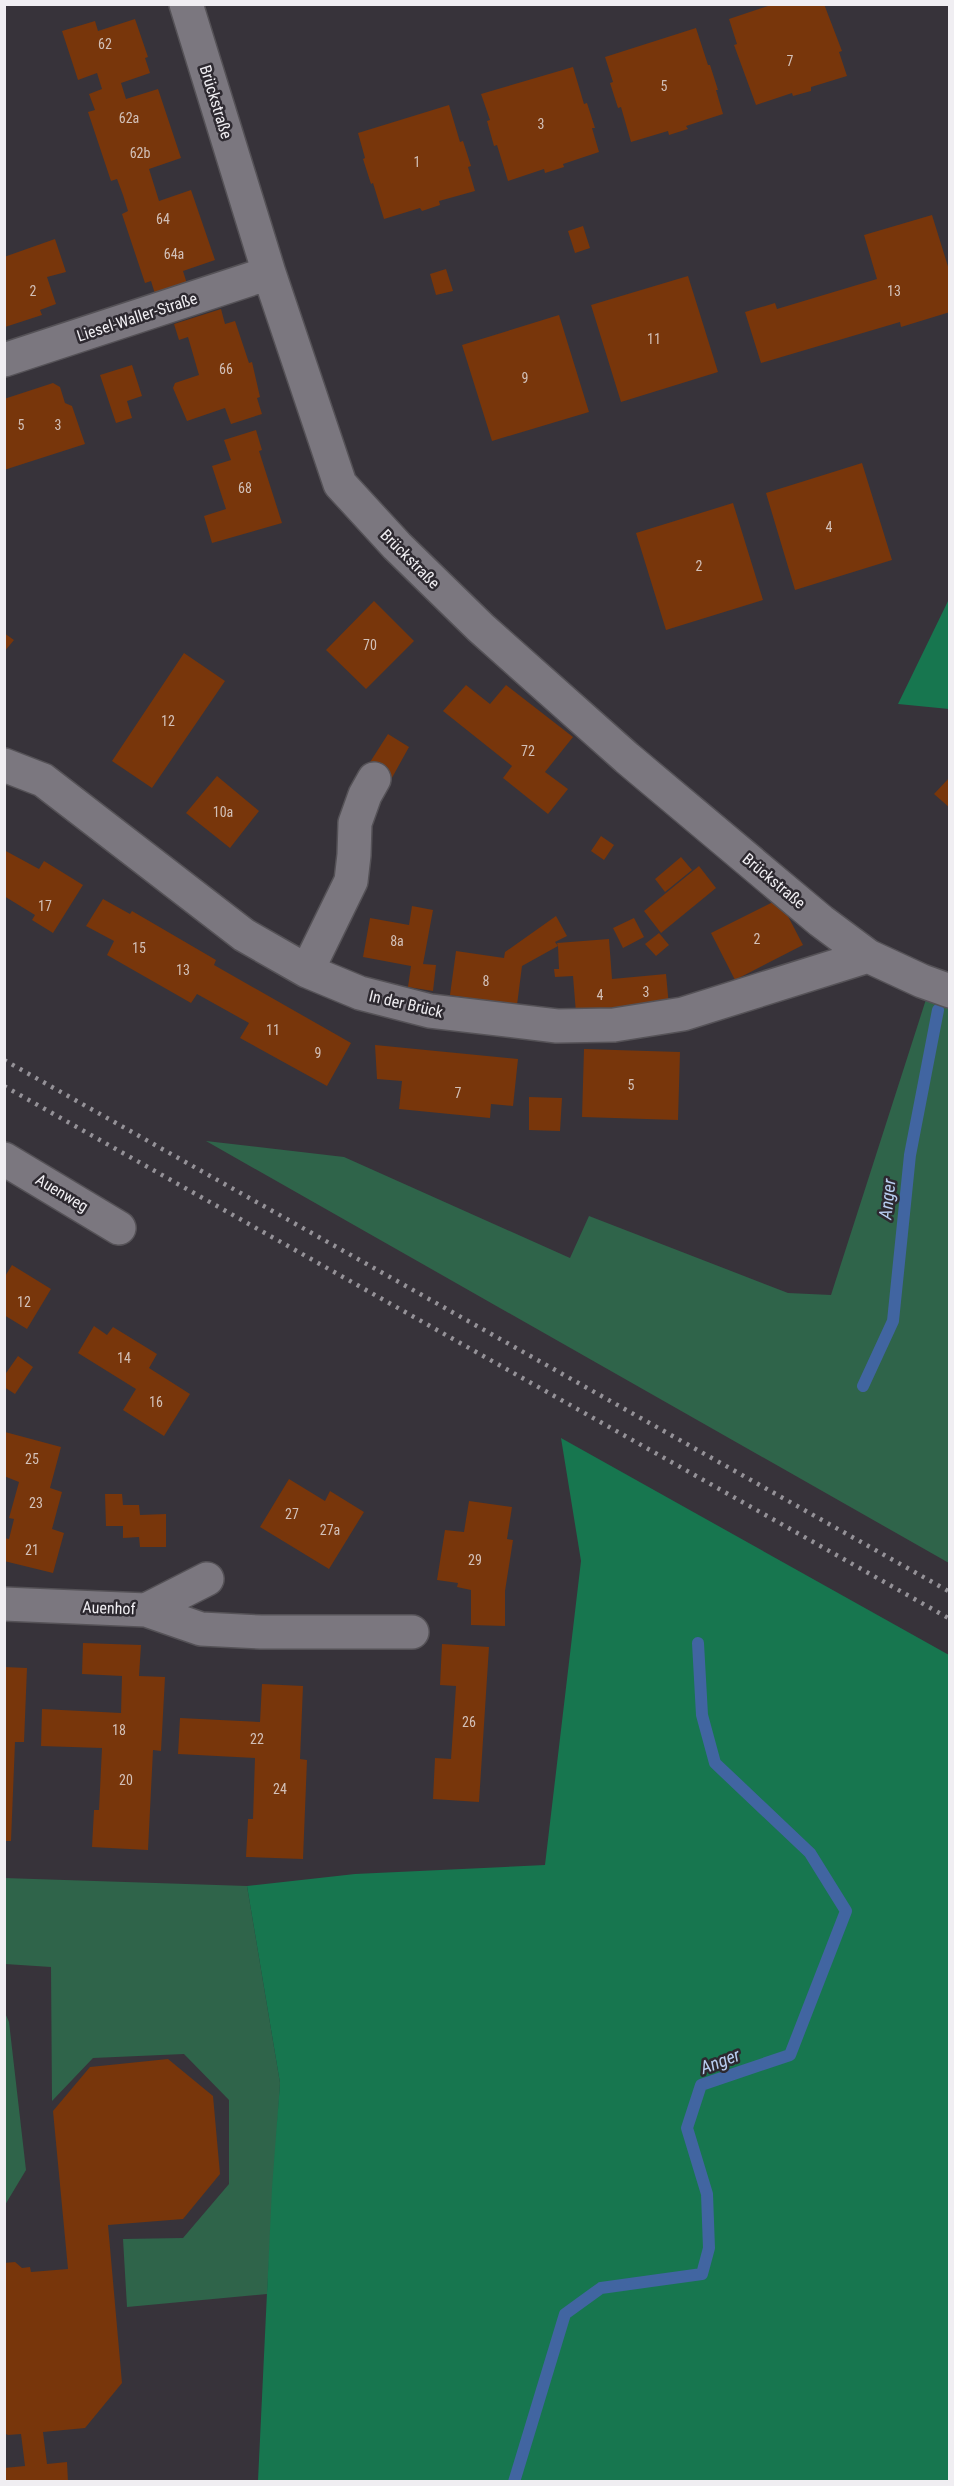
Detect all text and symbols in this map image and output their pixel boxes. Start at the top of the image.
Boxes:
house number: 62 [98,36,112,52]
house number: 7 [787,53,794,69]
street label: Brückstraße [196,63,236,141]
house number: 5 [661,78,668,94]
house number: 62a [119,110,139,126]
house number: 3 [538,116,544,132]
house number: 62b [130,145,150,161]
house number: 1 [414,154,420,170]
house number: 64 [156,211,170,227]
house number: 64a [164,246,184,262]
house number: 2 [30,283,37,299]
house number: 13 [887,283,901,299]
street label: Liesel-Waller-Straße [74,289,200,345]
house number: 11 [647,331,661,347]
house number: 66 [219,361,233,377]
house number: 9 [522,370,528,386]
house number: 5 [18,417,25,433]
house number: 3 [55,417,61,433]
house number: 68 [238,480,252,496]
house number: 4 [826,519,833,535]
street label: Brückstraße [376,525,444,593]
house number: 2 [696,558,703,574]
house number: 70 [363,637,377,653]
house number: 12 [161,713,175,729]
house number: 72 [521,743,535,759]
house number: 10a [213,804,233,820]
street label: Brückstraße [739,849,809,913]
house number: 17 [38,898,52,914]
house number: 2 [754,931,761,947]
house number: 8a [390,933,404,949]
house number: 15 [132,940,146,956]
house number: 13 [176,962,190,978]
house number: 8 [483,973,490,989]
house number: 3 [643,984,649,1000]
street label: In der Brück [367,986,446,1022]
house number: 4 [597,987,604,1003]
house number: 11 [266,1022,280,1038]
house number: 9 [315,1045,321,1061]
house number: 5 [628,1077,635,1093]
house number: 7 [455,1085,462,1101]
street label: Auenweg [32,1170,92,1216]
water label: Anger [874,1177,900,1221]
house number: 12 [17,1294,31,1310]
house number: 14 [117,1350,131,1366]
house number: 16 [149,1394,163,1410]
house number: 25 [25,1451,39,1467]
house number: 23 [29,1495,43,1511]
house number: 27 [285,1506,299,1522]
house number: 27a [320,1522,340,1538]
house number: 21 [25,1542,39,1558]
house number: 29 [468,1552,482,1568]
street label: Auenhof [82,1598,136,1618]
house number: 26 [462,1714,476,1730]
house number: 18 [112,1722,126,1738]
house number: 22 [250,1731,264,1747]
house number: 20 [119,1772,133,1788]
house number: 24 [273,1781,287,1797]
water label: Anger [696,2044,743,2078]

